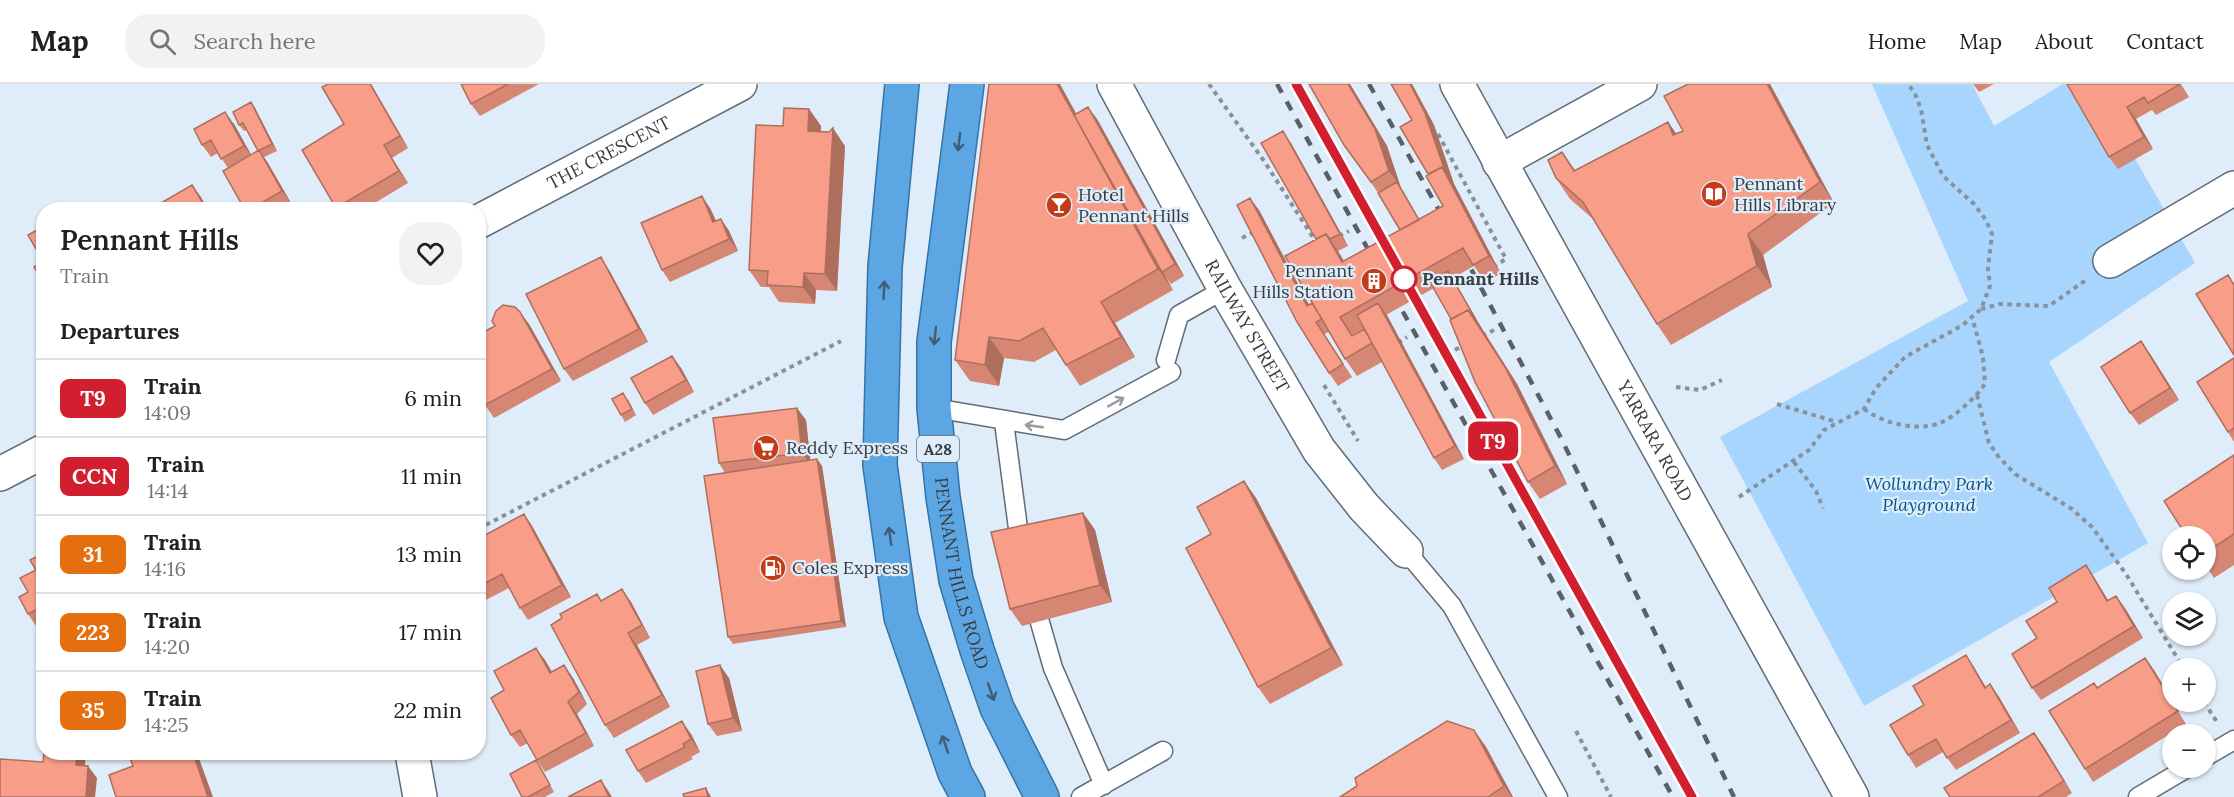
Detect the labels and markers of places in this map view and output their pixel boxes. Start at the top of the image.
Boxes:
place label: Pennant Hills Library [1734,172,1837,216]
library icon: Pennant Hills Library [1699,179,1729,209]
place label: Hotel Pennant Hills [1078,183,1189,227]
bar icon: Hotel Pennant Hills [1044,190,1074,220]
place label: Pennant Hills Station [1252,259,1354,303]
building icon: Pennant Hills Station [1359,266,1389,296]
marker: Pennant Hills [1391,266,1417,292]
place label: Pennant Hills [1422,267,1539,290]
supermarket icon: Reddy Express [751,433,781,463]
place label: Reddy Express [786,436,908,459]
fuel station icon: Coles Express [758,553,788,583]
place label: Coles Express [792,556,908,579]

